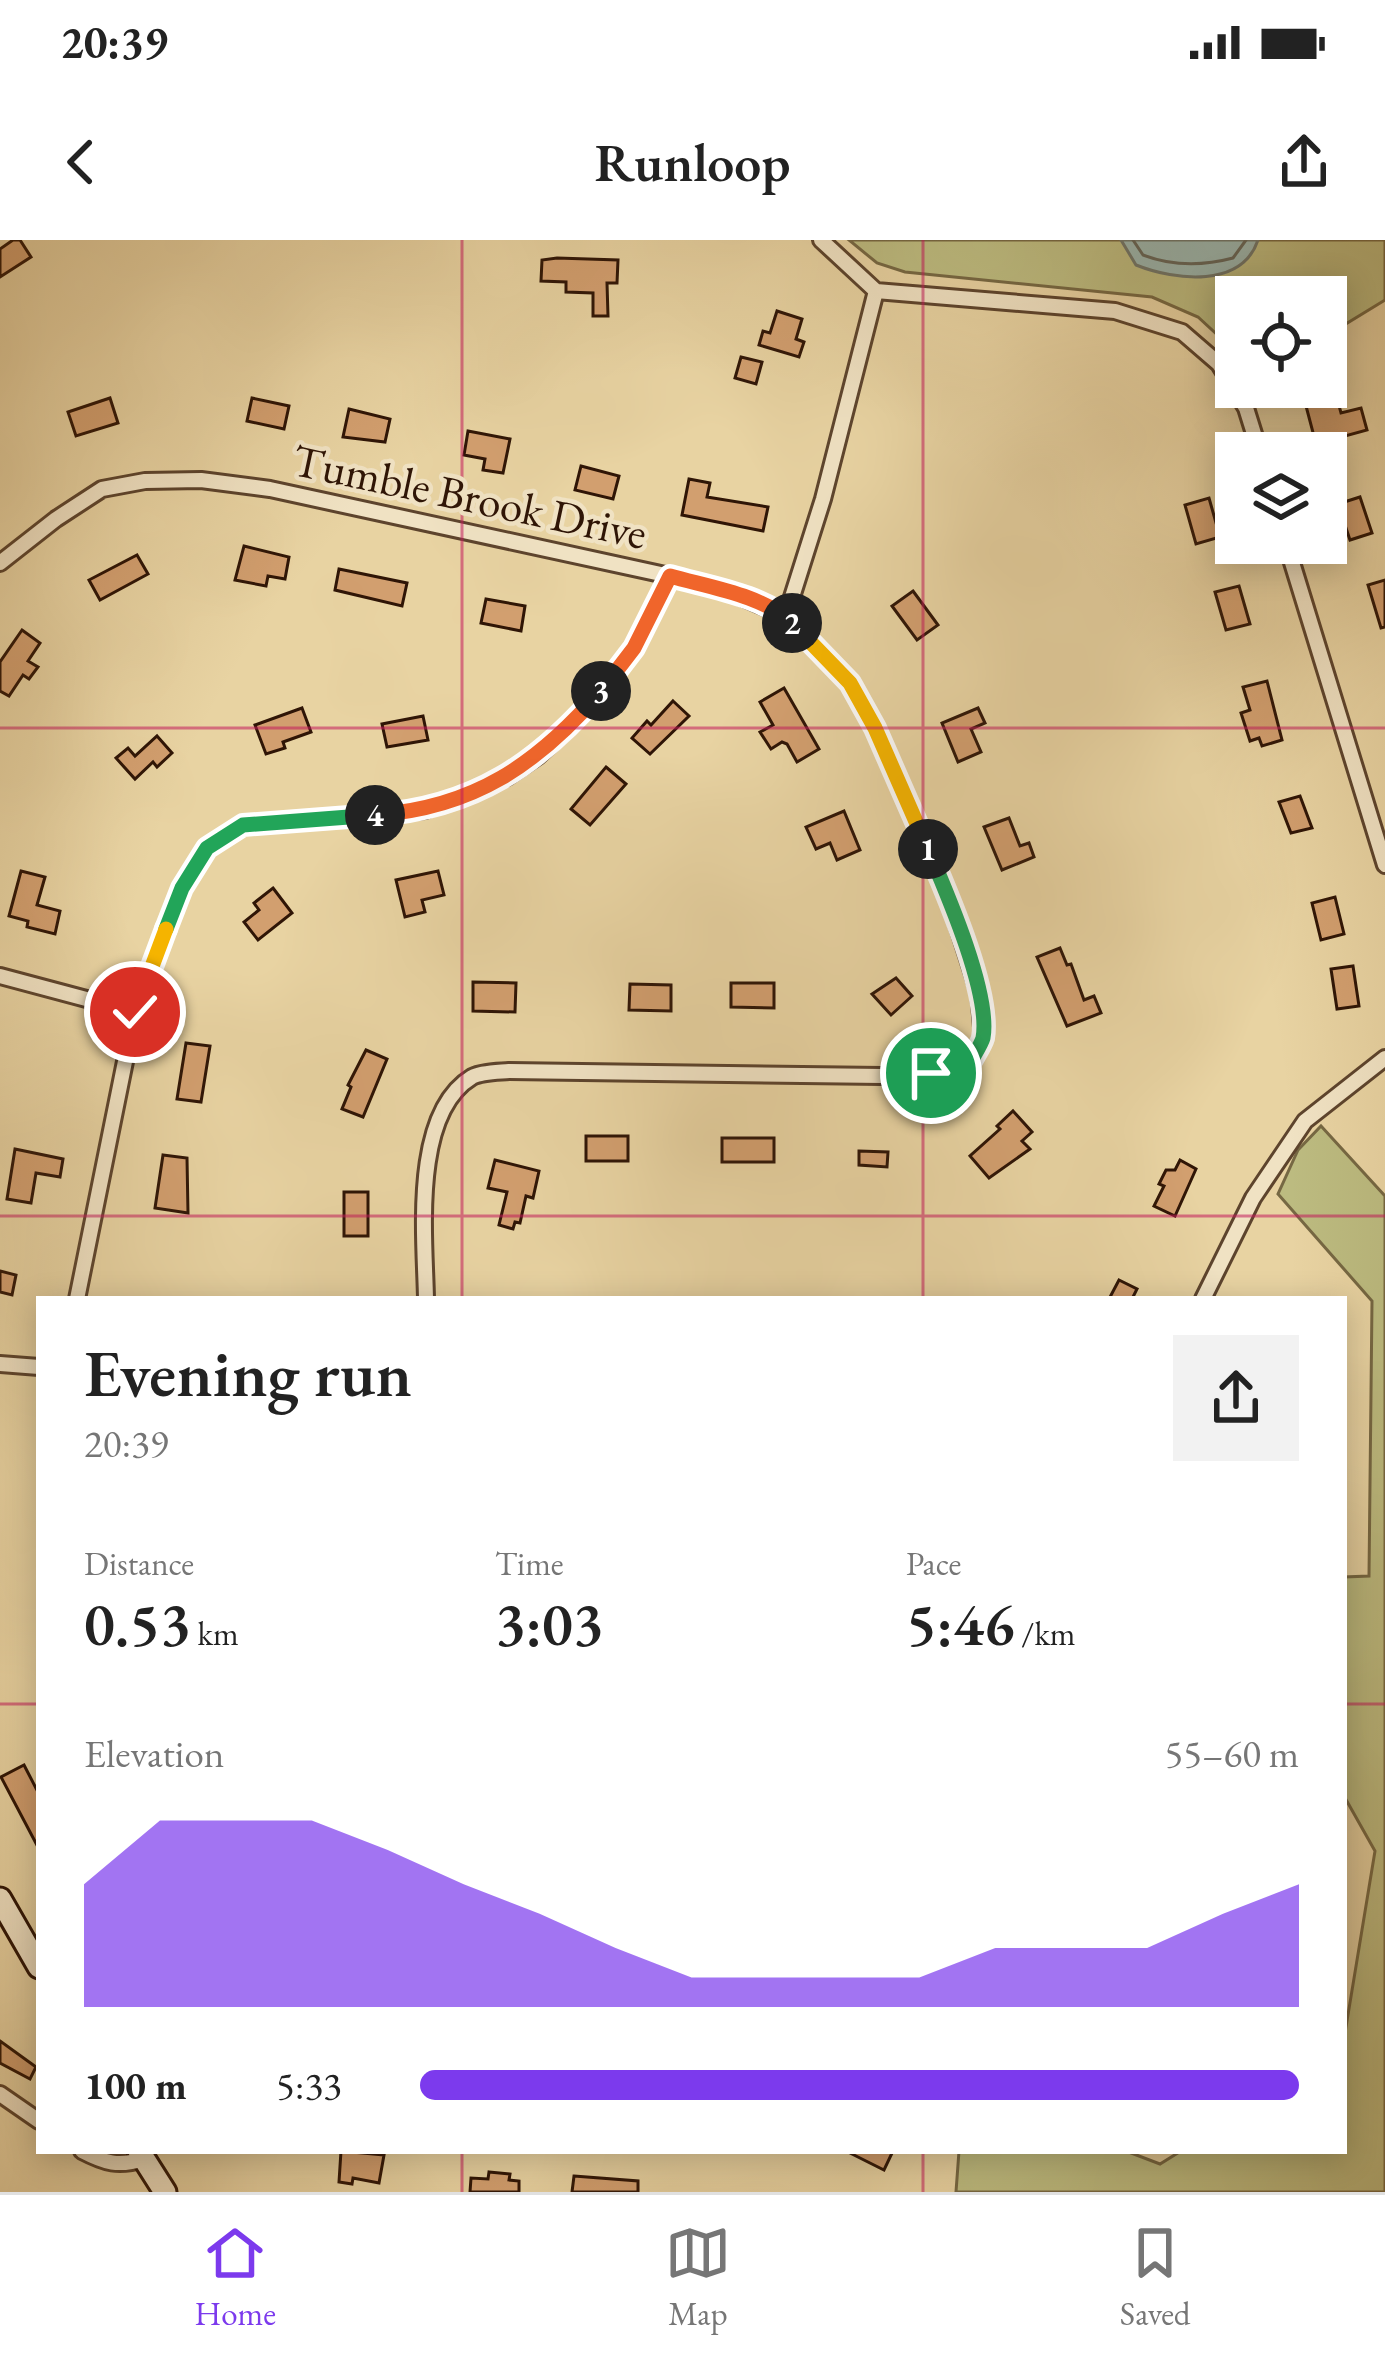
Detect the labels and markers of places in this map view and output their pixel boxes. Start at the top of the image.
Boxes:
pin: 2 [762,593,822,653]
pin: 3 [571,661,631,721]
pin: 4 [345,785,405,845]
pin: 1 [898,819,958,879]
pin [84,961,186,1063]
pin [880,1022,982,1124]

